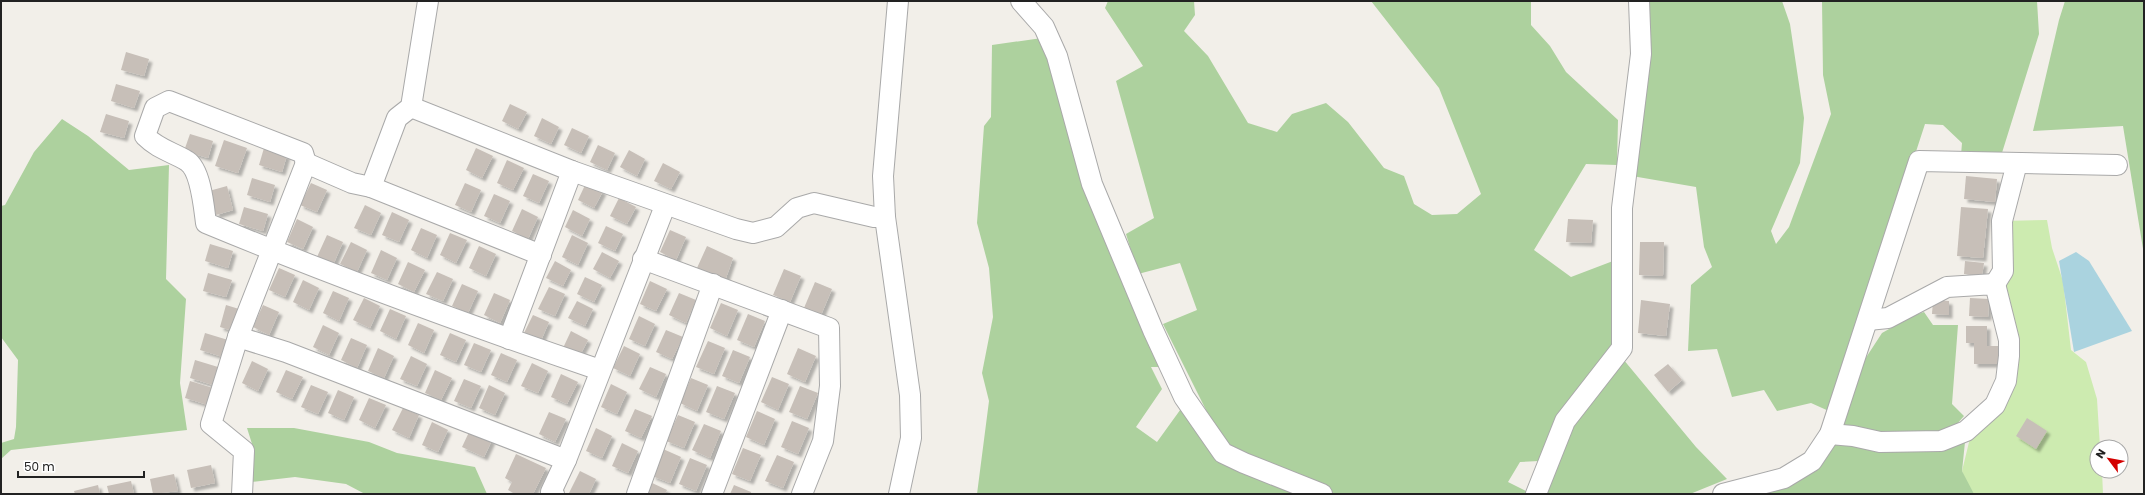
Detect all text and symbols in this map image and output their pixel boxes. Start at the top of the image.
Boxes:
north arrow [2089,439,2129,479]
text: N [2092,446,2109,461]
scale bar [18,453,144,479]
text: 50 m [24,458,55,475]

